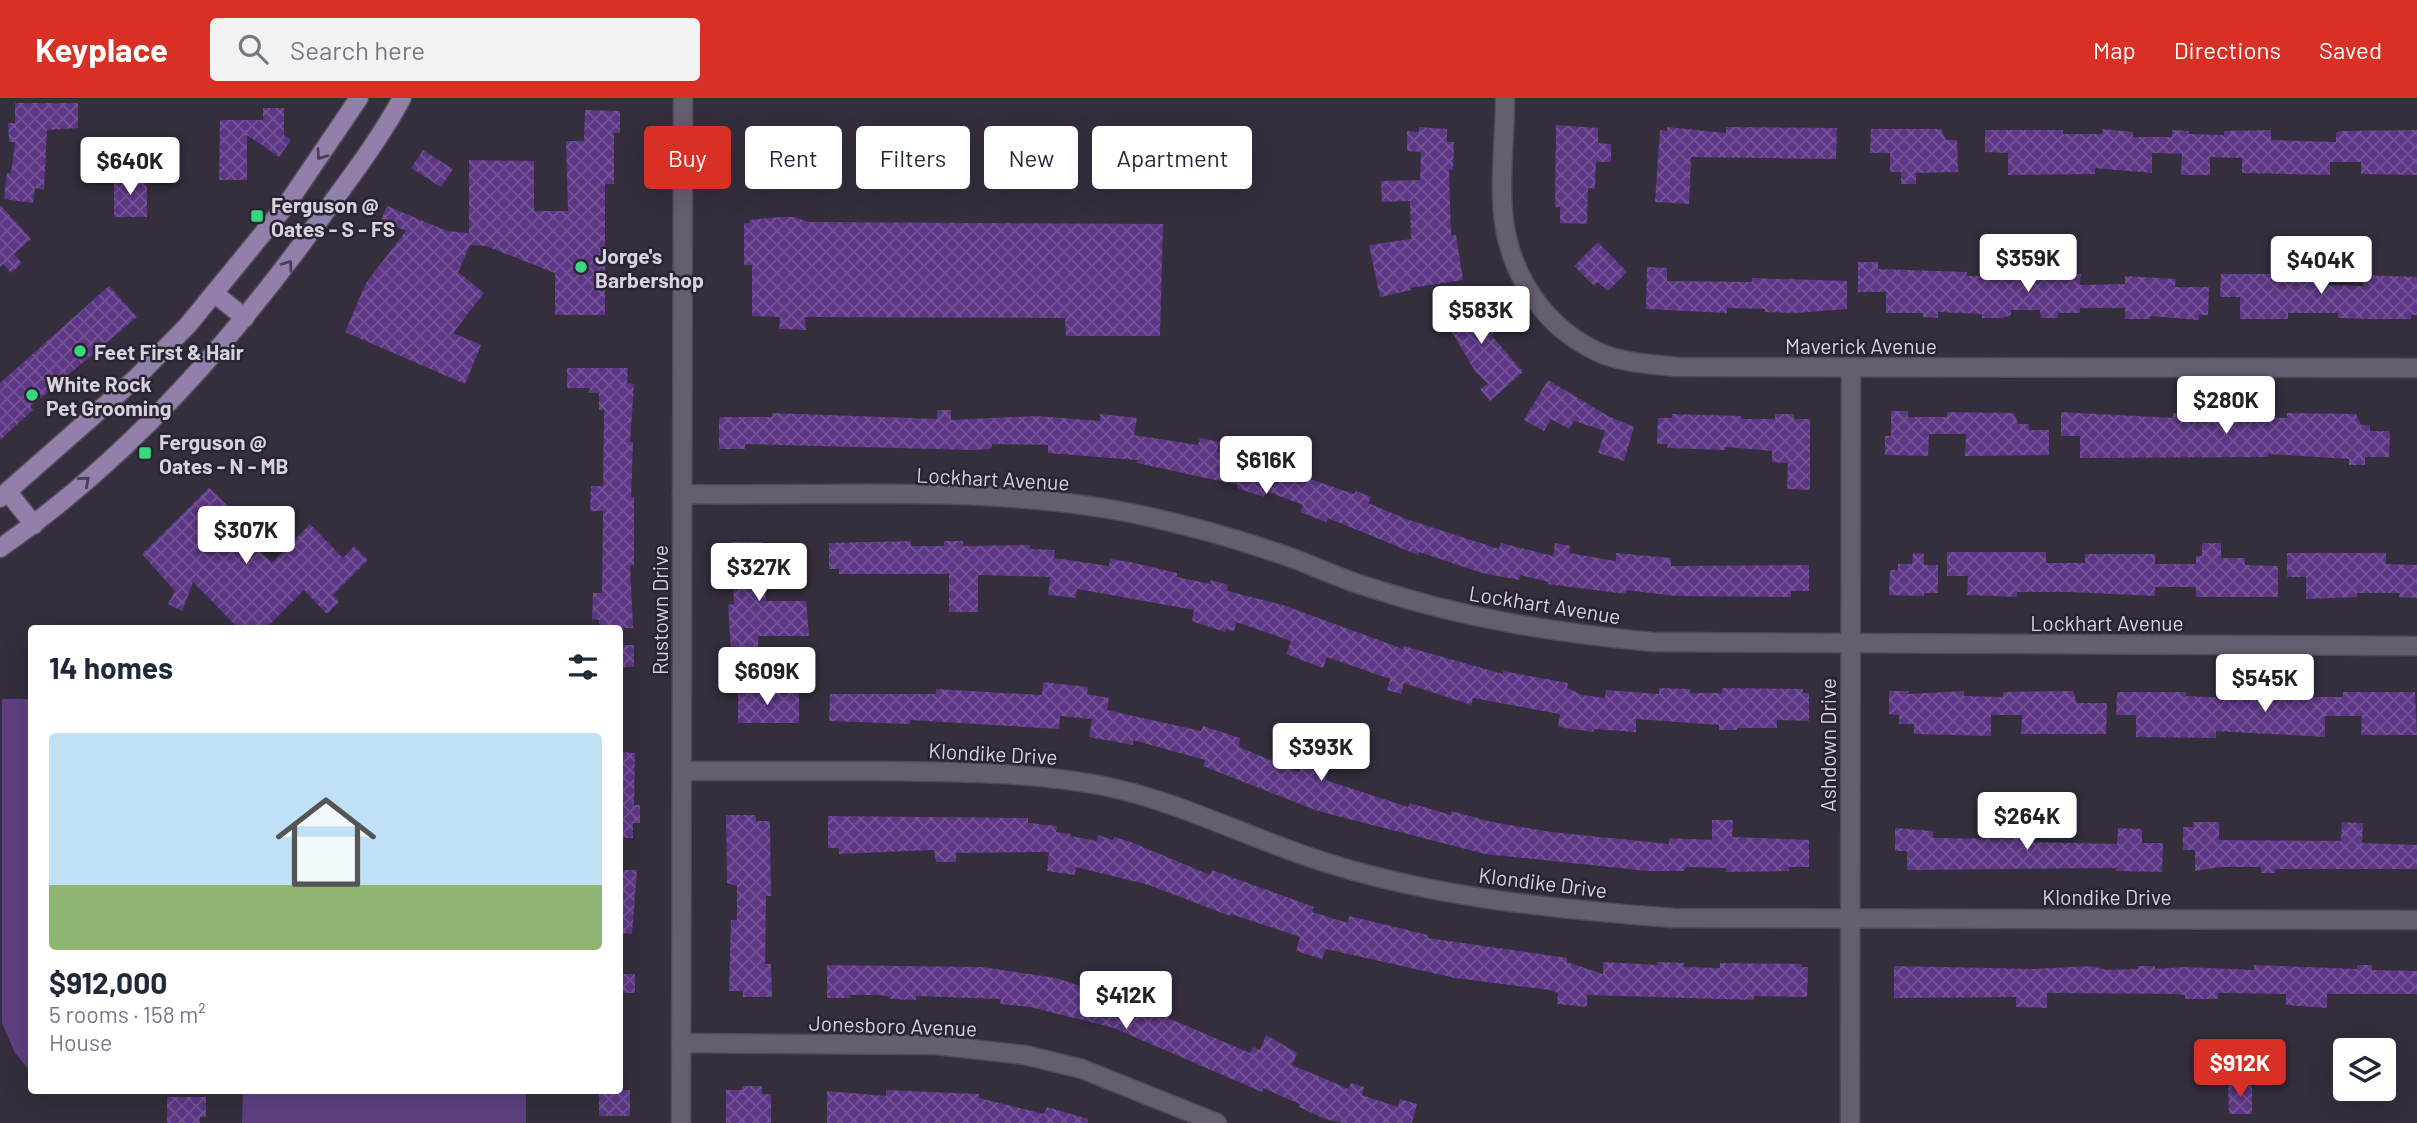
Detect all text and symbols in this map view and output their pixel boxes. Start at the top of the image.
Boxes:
search box [210,18,700,81]
text: Keyplace [35,29,168,69]
icon: search [234,30,272,68]
text: Search here [290,34,425,65]
text: Map [2093,35,2136,64]
text: Directions [2174,35,2281,64]
text: Saved [2319,35,2382,64]
chip: Buy [644,126,731,189]
chip: Rent [745,126,842,189]
chip: Filters [856,126,970,189]
chip: New [984,126,1078,189]
chip: Apartment [1092,126,1252,189]
pin: $640K [81,138,179,197]
text: $640K [97,146,163,174]
one-way arrow [317,147,329,160]
place label: Ferguson @ Oates - S - FS [271,192,395,241]
marker: Ferguson @ Oates - S - FS [249,208,265,224]
pin: $359K [1979,234,2077,294]
pin: $404K [2272,236,2370,296]
place label: Jorge's Barbershop [595,243,704,292]
text: $359K [1996,243,2060,271]
text: $404K [2287,245,2355,273]
marker: Jorge's Barbershop [573,259,589,275]
one-way arrow [280,260,292,273]
pin: $583K [1432,286,1530,346]
text: $583K [1449,295,1513,323]
street label: Maverick Avenue [1785,333,1937,358]
place label: Feet First & Hair [94,339,244,364]
marker: Feet First & Hair [72,343,88,359]
place label: White Rock Pet Grooming [46,371,171,420]
pin: $280K [2177,376,2275,436]
text: $280K [2193,385,2259,413]
marker: White Rock Pet Grooming [24,387,40,403]
place label: Ferguson @ Oates - N - MB [159,429,289,478]
pin: $616K [1217,436,1315,496]
marker: Ferguson @ Oates - N - MB [137,445,153,461]
text: $616K [1236,445,1296,473]
street label: Lockhart Avenue [916,462,1070,494]
one-way arrow [77,477,90,489]
pin: $307K [197,506,295,566]
text: $307K [214,515,278,543]
pin: $327K [710,544,808,603]
street label: Rustown Drive [647,545,672,675]
text: $327K [727,552,791,580]
street label: Lockhart Avenue [1467,580,1623,628]
street label: Lockhart Avenue [2030,610,2184,635]
icon: filters [564,648,602,686]
pin: $609K [718,648,816,707]
text: 14 homes [49,649,173,685]
pin: $545K [2216,654,2314,714]
text: $609K [734,656,800,684]
text: $545K [2232,663,2298,691]
street label: Ashdown Drive [1815,678,1840,812]
pin: $393K [1272,724,1370,783]
text: $393K [1289,732,1353,760]
street label: Klondike Drive [928,737,1058,769]
icon: home [263,779,389,905]
pin: $264K [1978,792,2076,852]
text: $264K [1994,801,2060,829]
street label: Klondike Drive [1477,862,1609,902]
street label: Klondike Drive [2042,884,2172,909]
text: $912,000 [49,964,167,1000]
pin: $412K [1077,972,1175,1031]
text: $412K [1096,980,1156,1008]
text: 5 rooms · 158 m² [49,1000,206,1028]
street label: Jonesboro Avenue [808,1010,978,1040]
text: House [49,1028,112,1056]
map controls [2333,1038,2396,1101]
button: layers [2333,1038,2396,1101]
pin: $912K [2191,1040,2289,1099]
text: $912K [2210,1048,2270,1076]

